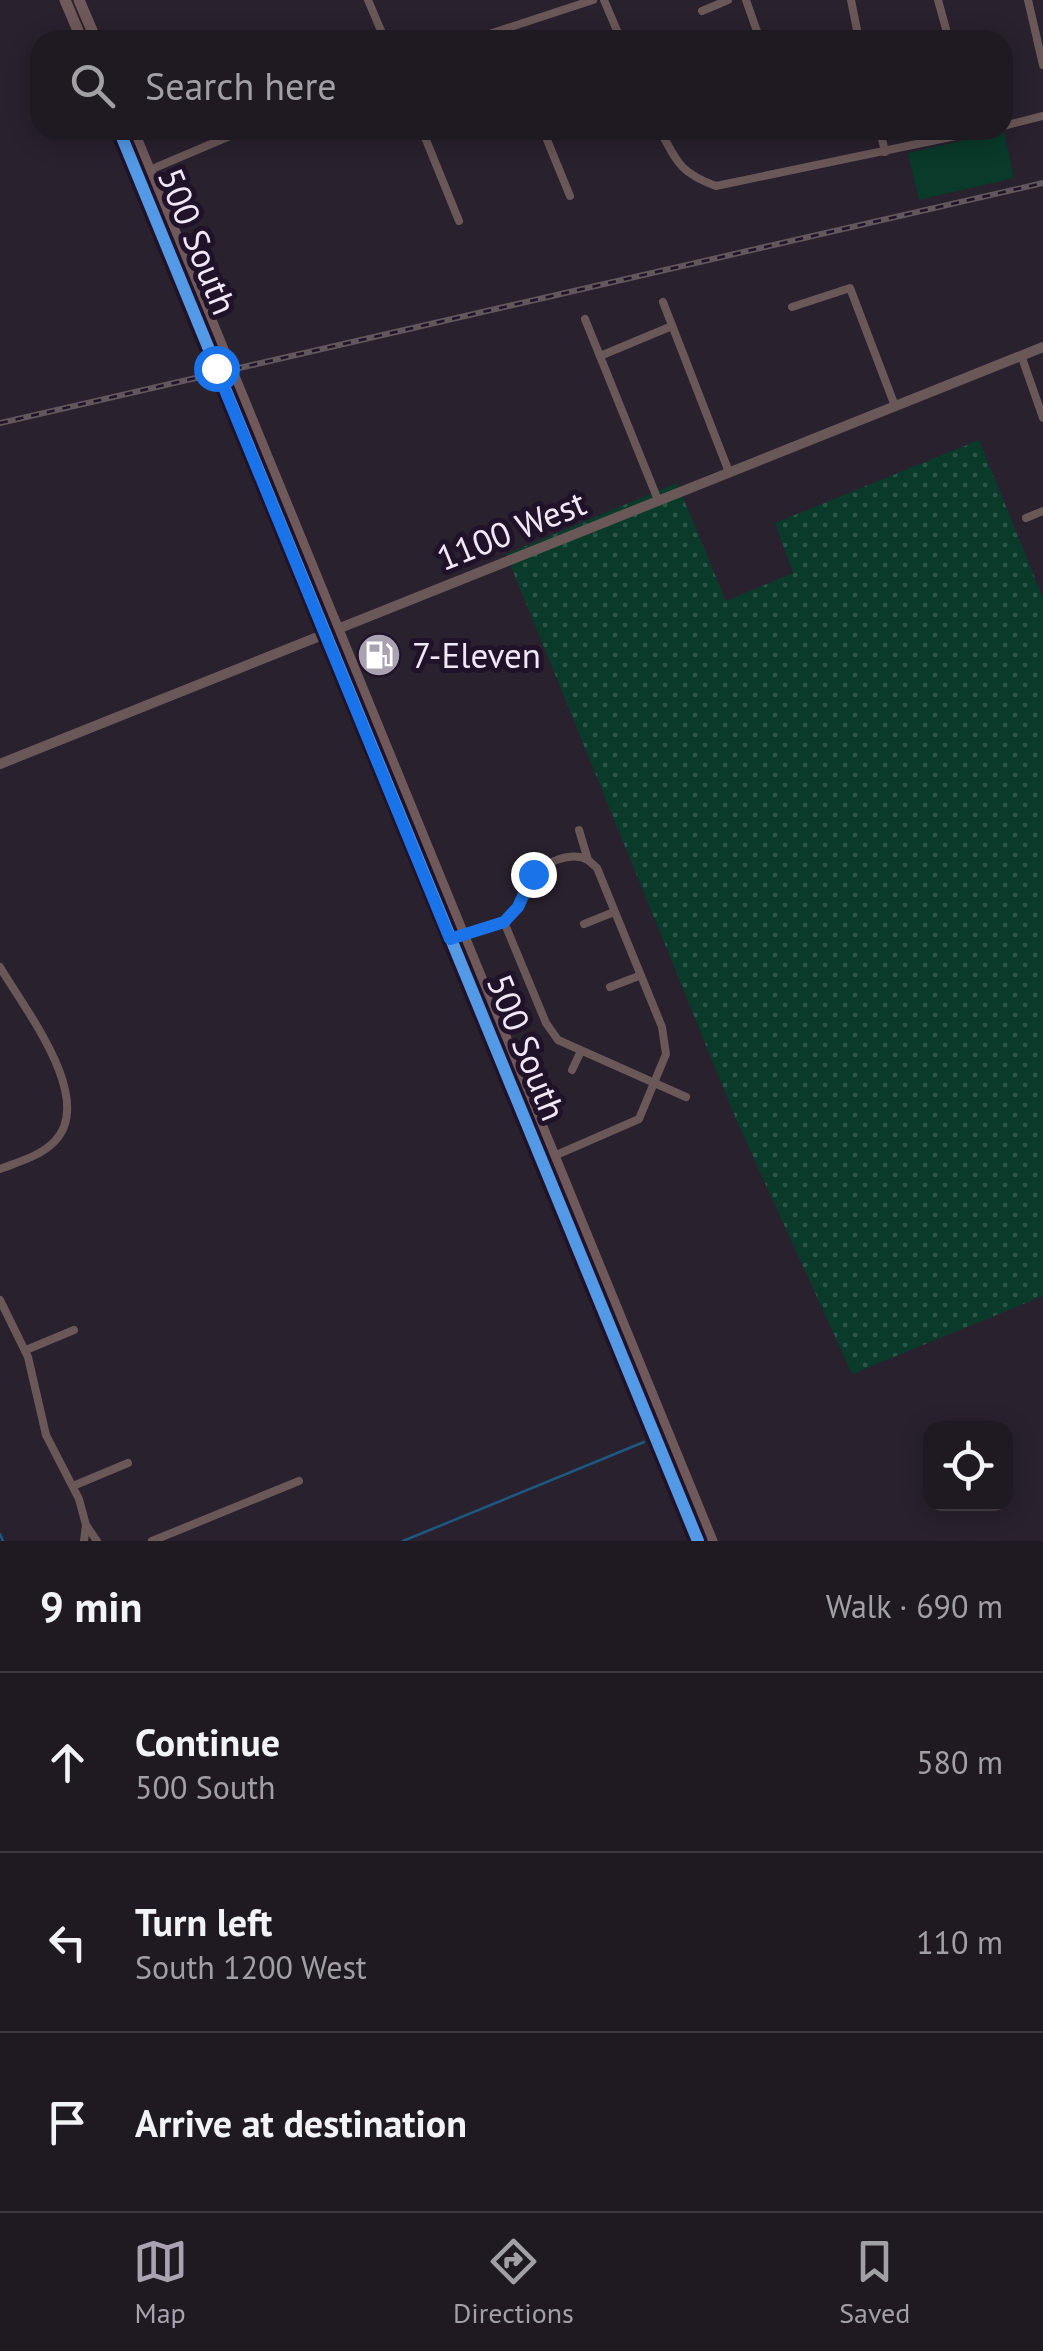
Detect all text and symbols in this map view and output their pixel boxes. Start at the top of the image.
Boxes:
search box [30,30,1013,140]
icon: search [65,58,120,113]
text: Search here [145,61,337,110]
street label: 500 South [148,161,248,321]
route start [194,346,240,392]
street label: 1100 West [430,479,592,581]
fuel station icon: 7-Eleven [356,632,402,678]
place label: 7-Eleven [412,632,541,678]
route end [511,852,557,898]
street label: 500 South [477,967,577,1127]
map controls [923,1421,1013,1511]
button: locate [923,1421,1013,1511]
text: 9 min [40,1579,142,1634]
text: Walk · 690 m [826,1585,1003,1627]
text: Continue [135,1717,280,1766]
icon: ahead [40,1735,95,1790]
text: 580 m [916,1741,1003,1783]
text: 500 South [135,1766,276,1808]
text: Turn left [135,1897,272,1946]
icon: left [40,1915,95,1970]
text: 110 m [916,1921,1003,1963]
text: South 1200 West [135,1946,367,1988]
icon: arrive [40,2095,95,2150]
text: Arrive at destination [135,2098,467,2147]
tab: Map [133,2234,188,2331]
tab: Directions [453,2234,574,2331]
tab: Saved [839,2234,910,2331]

